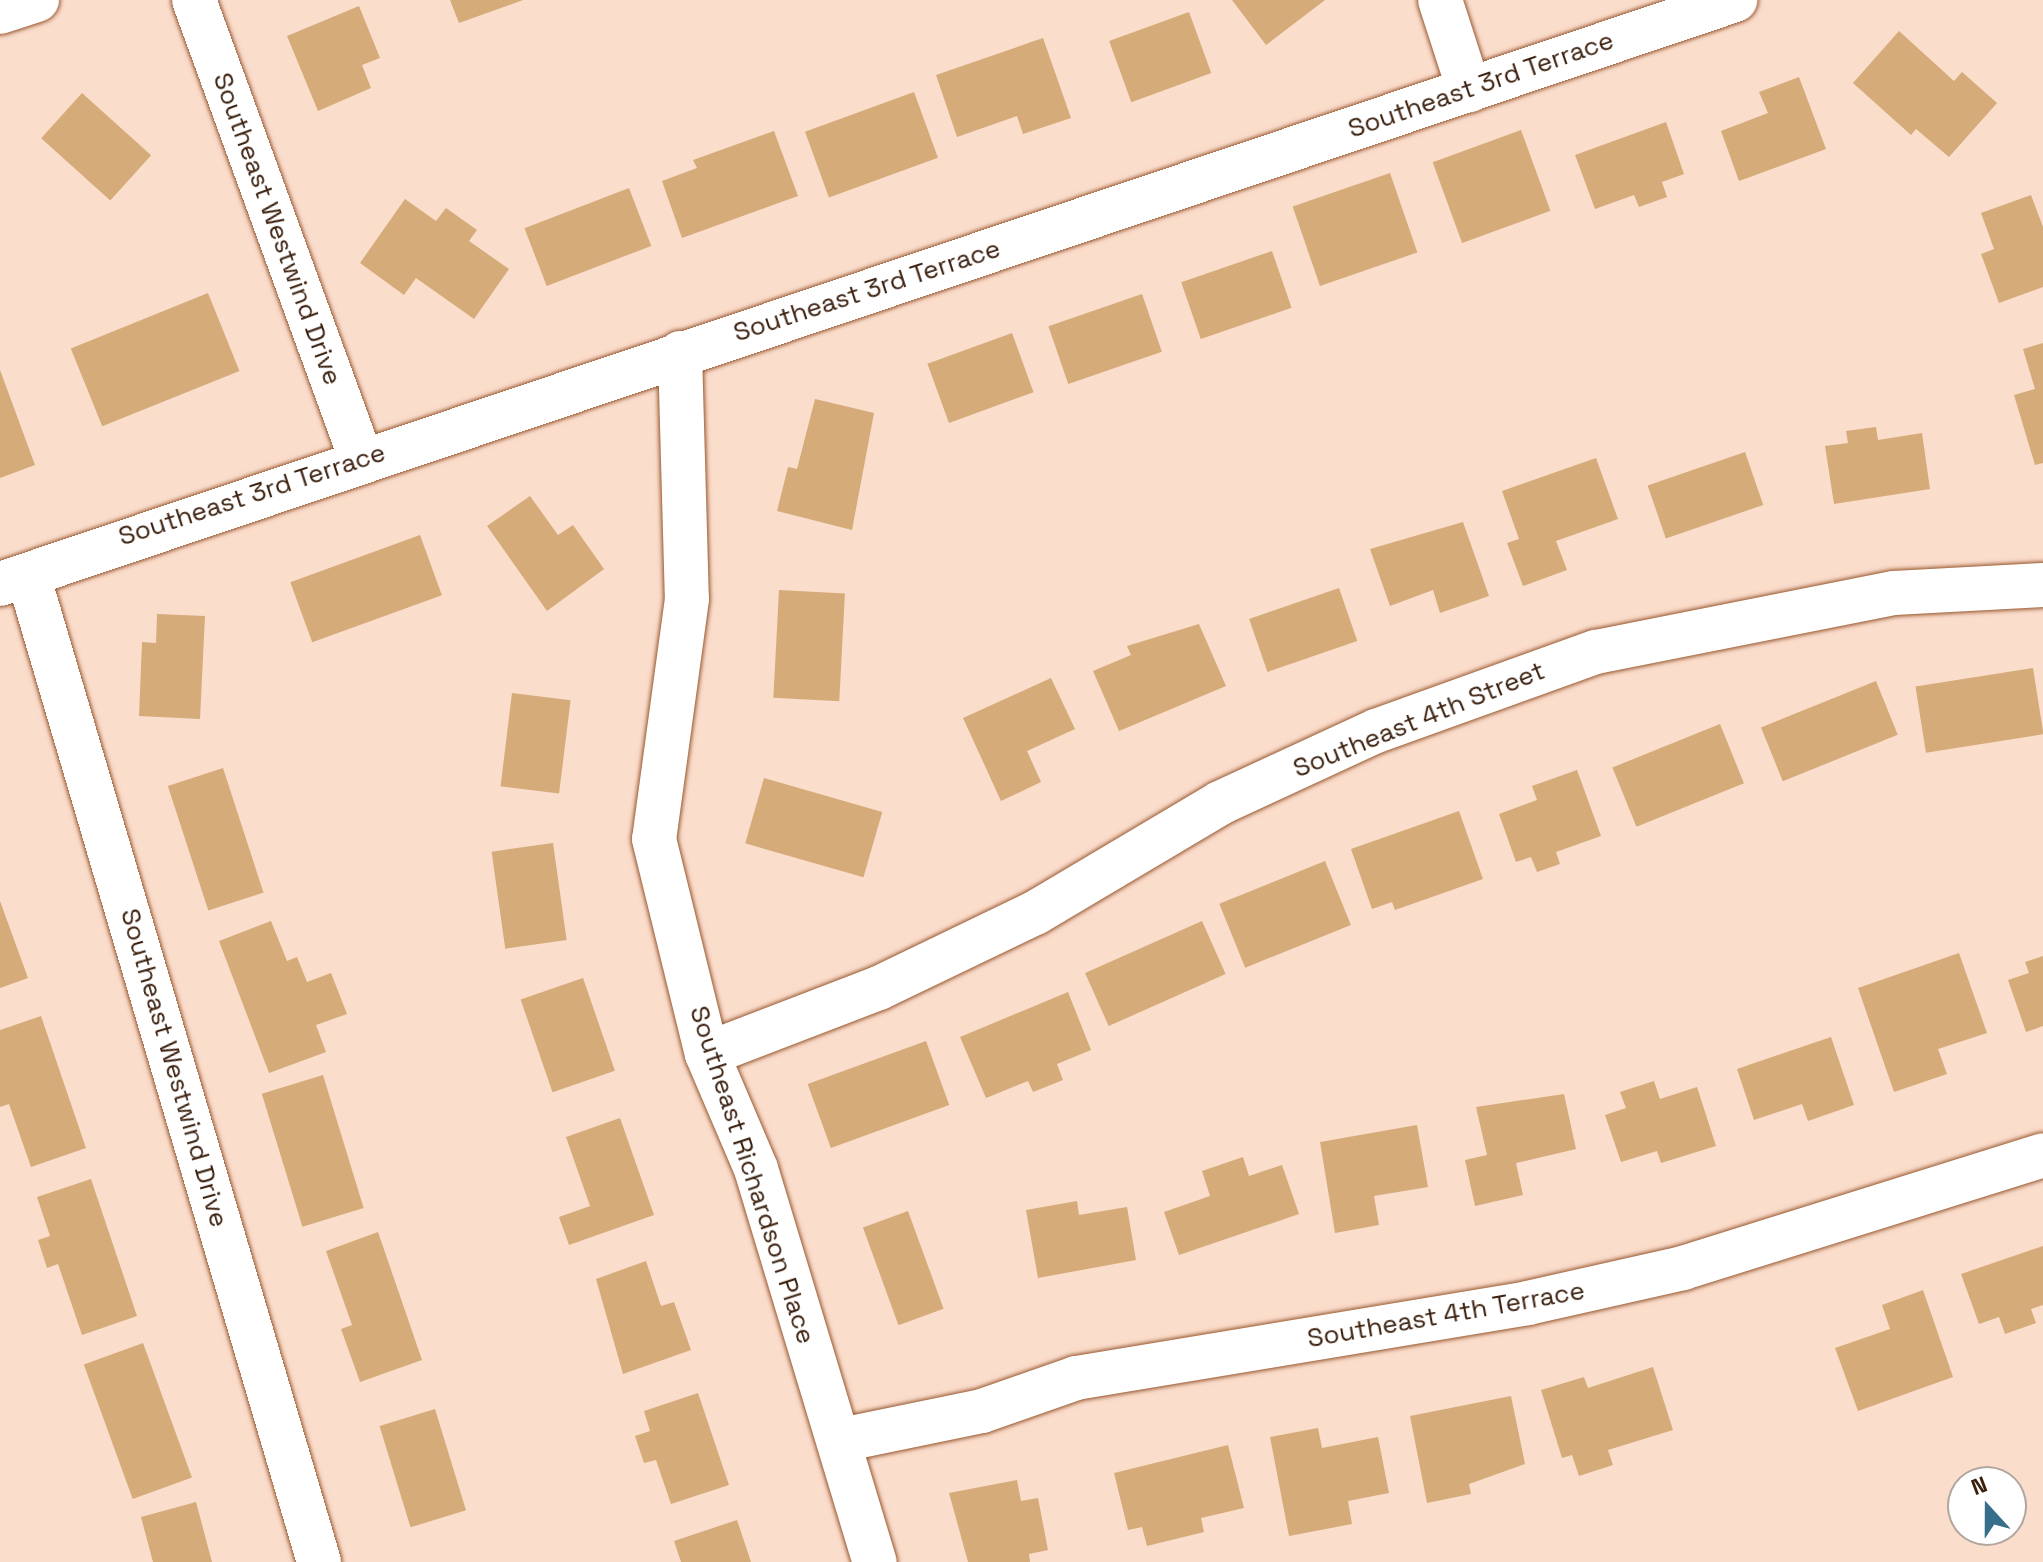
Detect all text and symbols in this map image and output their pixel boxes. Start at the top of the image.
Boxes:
street label: Southeast 3rd Terrace [1344,25,1618,145]
street label: Southeast Westwind Drive [206,69,348,389]
street label: Southeast 3rd Terrace [729,233,1005,349]
street label: Southeast 3rd Terrace [114,437,390,553]
street label: Southeast 4th Street [1289,655,1549,785]
street label: Southeast Westwind Drive [114,905,234,1231]
street label: Southeast Richardson Place [683,1002,821,1348]
street label: Southeast 4th Terrace [1305,1275,1587,1355]
north arrow [1947,1466,2027,1546]
text: N [1967,1470,1991,1501]

